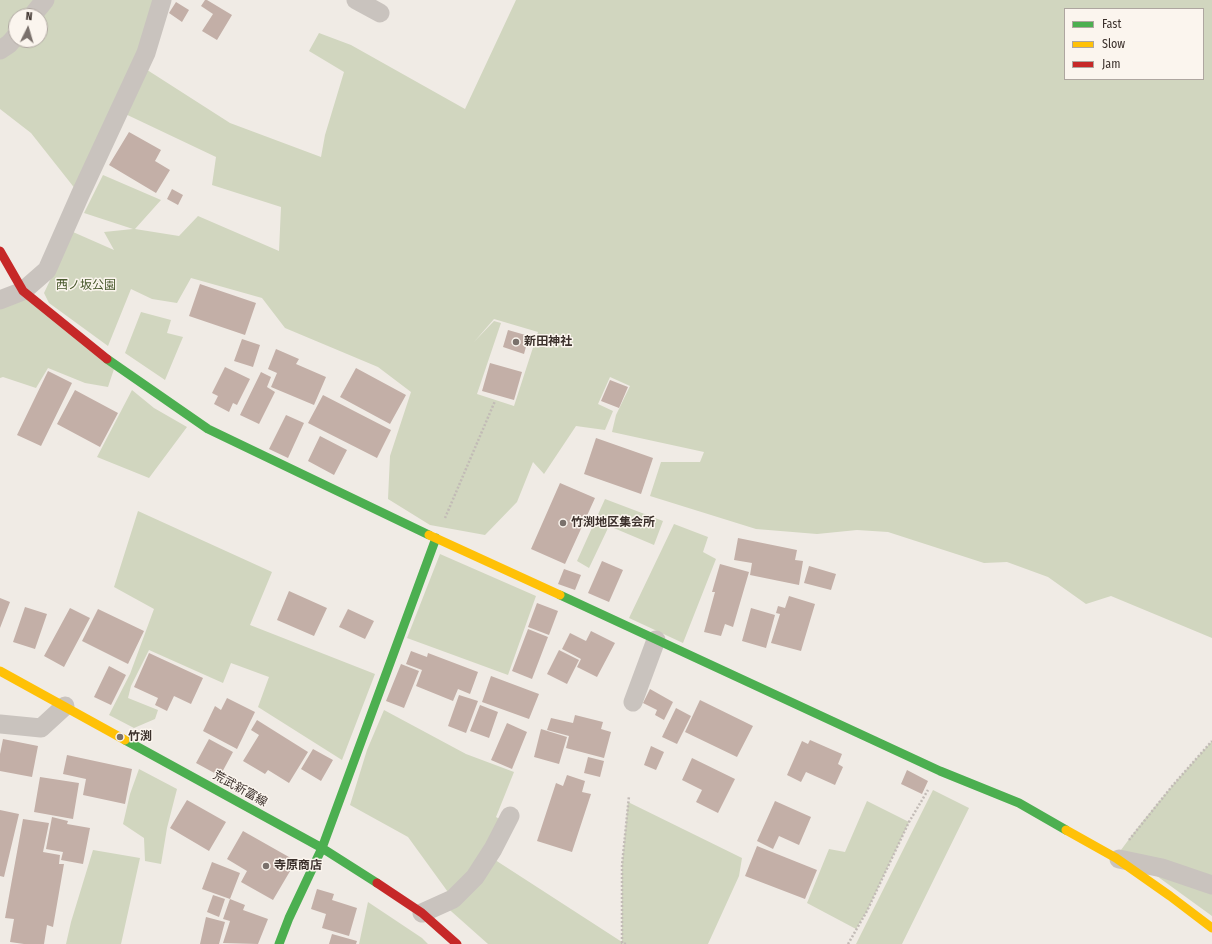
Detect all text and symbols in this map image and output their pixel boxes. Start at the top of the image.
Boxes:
north arrow [8,8,48,48]
legend [1064,8,1204,80]
text: N [25,10,33,23]
text: Fast [1102,17,1121,31]
text: Slow [1102,37,1125,51]
text: Jam [1102,57,1120,71]
park label: 西ノ坂公園 [56,279,116,293]
place label: 新田神社 [524,335,572,349]
marker: 新田神社 [511,337,521,347]
place label: 竹渕地区集会所 [571,516,655,530]
marker: 竹渕地区集会所 [558,518,568,528]
place label: 竹渕 [128,730,152,744]
marker: 竹渕 [115,732,125,742]
street label: 荒武新富線 [210,768,270,810]
place label: 寺原商店 [274,859,322,873]
marker: 寺原商店 [261,861,271,871]

